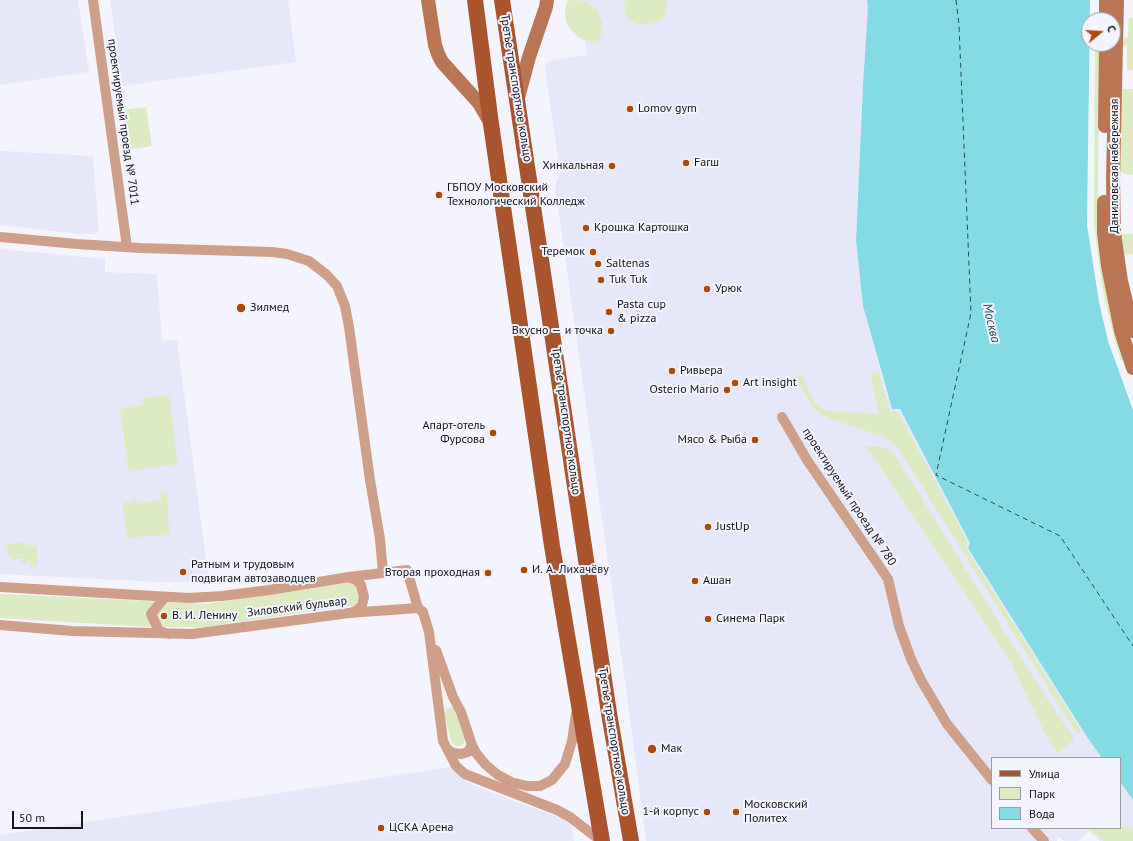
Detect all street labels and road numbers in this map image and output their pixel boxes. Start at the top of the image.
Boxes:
street label: Третье транспортное кольцо [497,13,535,163]
street label: проектируемый проезд № 7011 [104,38,142,206]
street label: Даниловская набережная [1108,99,1122,233]
street label: Третье транспортное кольцо [548,346,584,496]
street label: проектируемый проезд № 780 [799,425,899,569]
street label: Зиловский бульвар [246,594,348,620]
street label: Третье транспортное кольцо [595,666,633,816]

